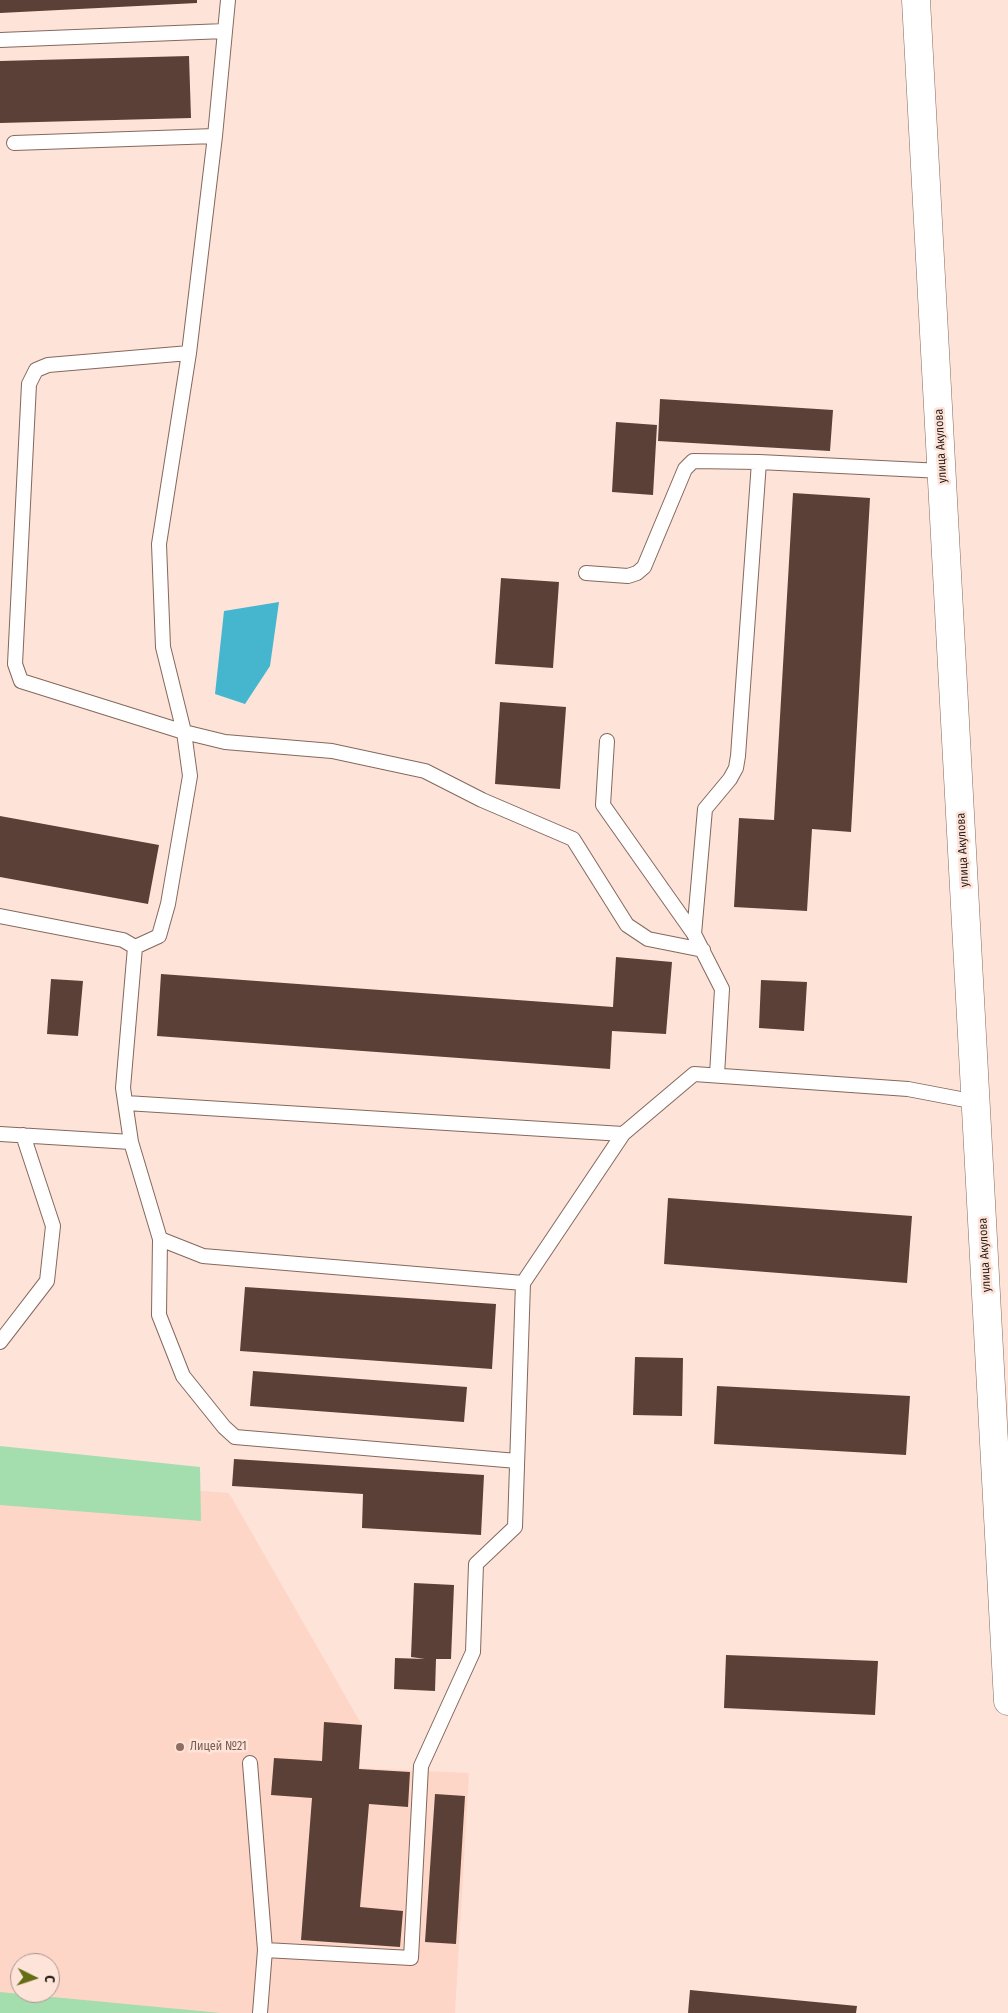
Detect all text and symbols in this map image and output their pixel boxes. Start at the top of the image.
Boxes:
street label: улица Акулова [932,409,950,483]
street label: улица Акулова [954,813,972,887]
street label: улица Акулова [976,1218,994,1292]
place label: Лицей №21 [190,1740,247,1754]
marker: Лицей №21 [174,1741,186,1753]
north arrow [10,1953,60,2003]
text: С [41,1975,58,1983]

